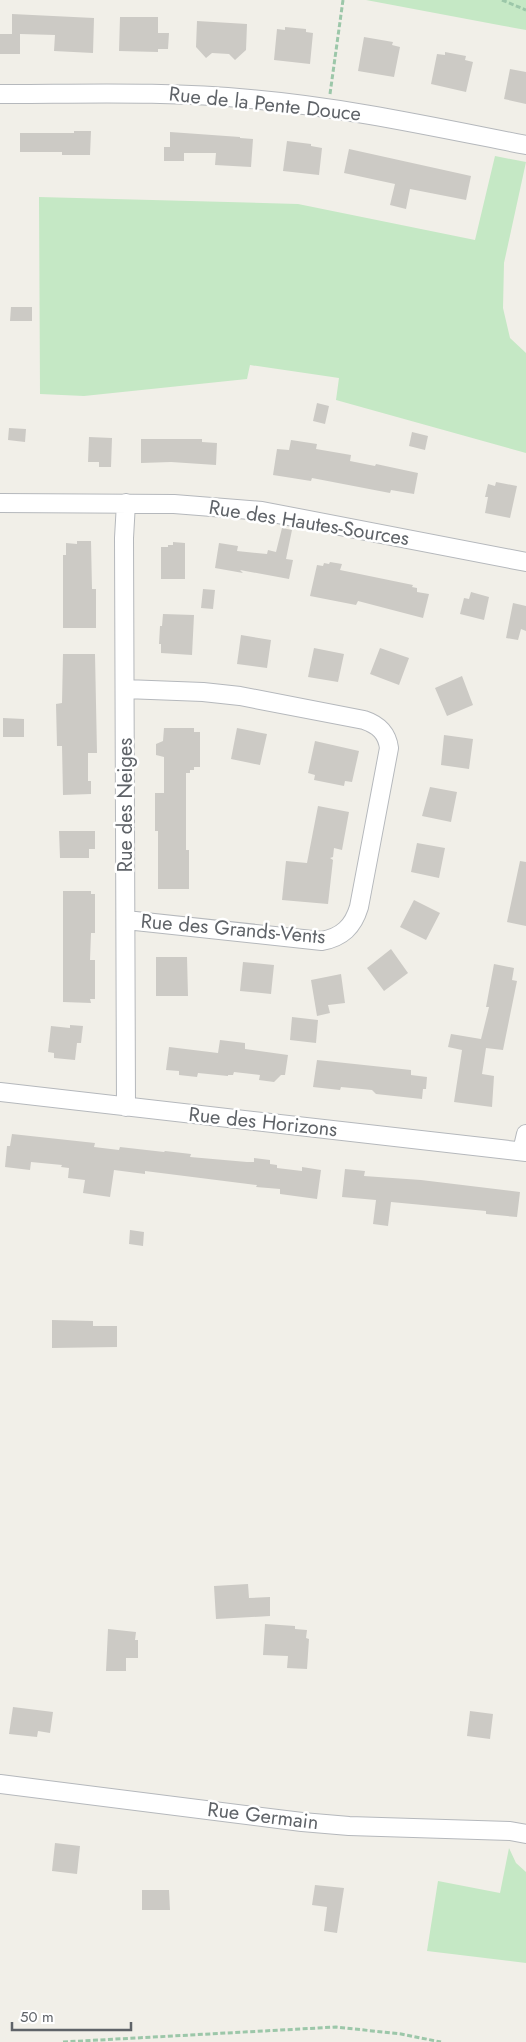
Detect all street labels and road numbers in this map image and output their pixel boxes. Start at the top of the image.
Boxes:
street label: Rue de la Pente Douce [167,79,363,129]
street label: Rue des Hautes-Sources [207,493,411,553]
street label: Rue des Neiges [111,738,140,872]
street label: Rue des Grands-Vents [140,906,326,952]
street label: Rue des Horizons [187,1100,339,1144]
street label: Rue Germain [206,1795,320,1837]

